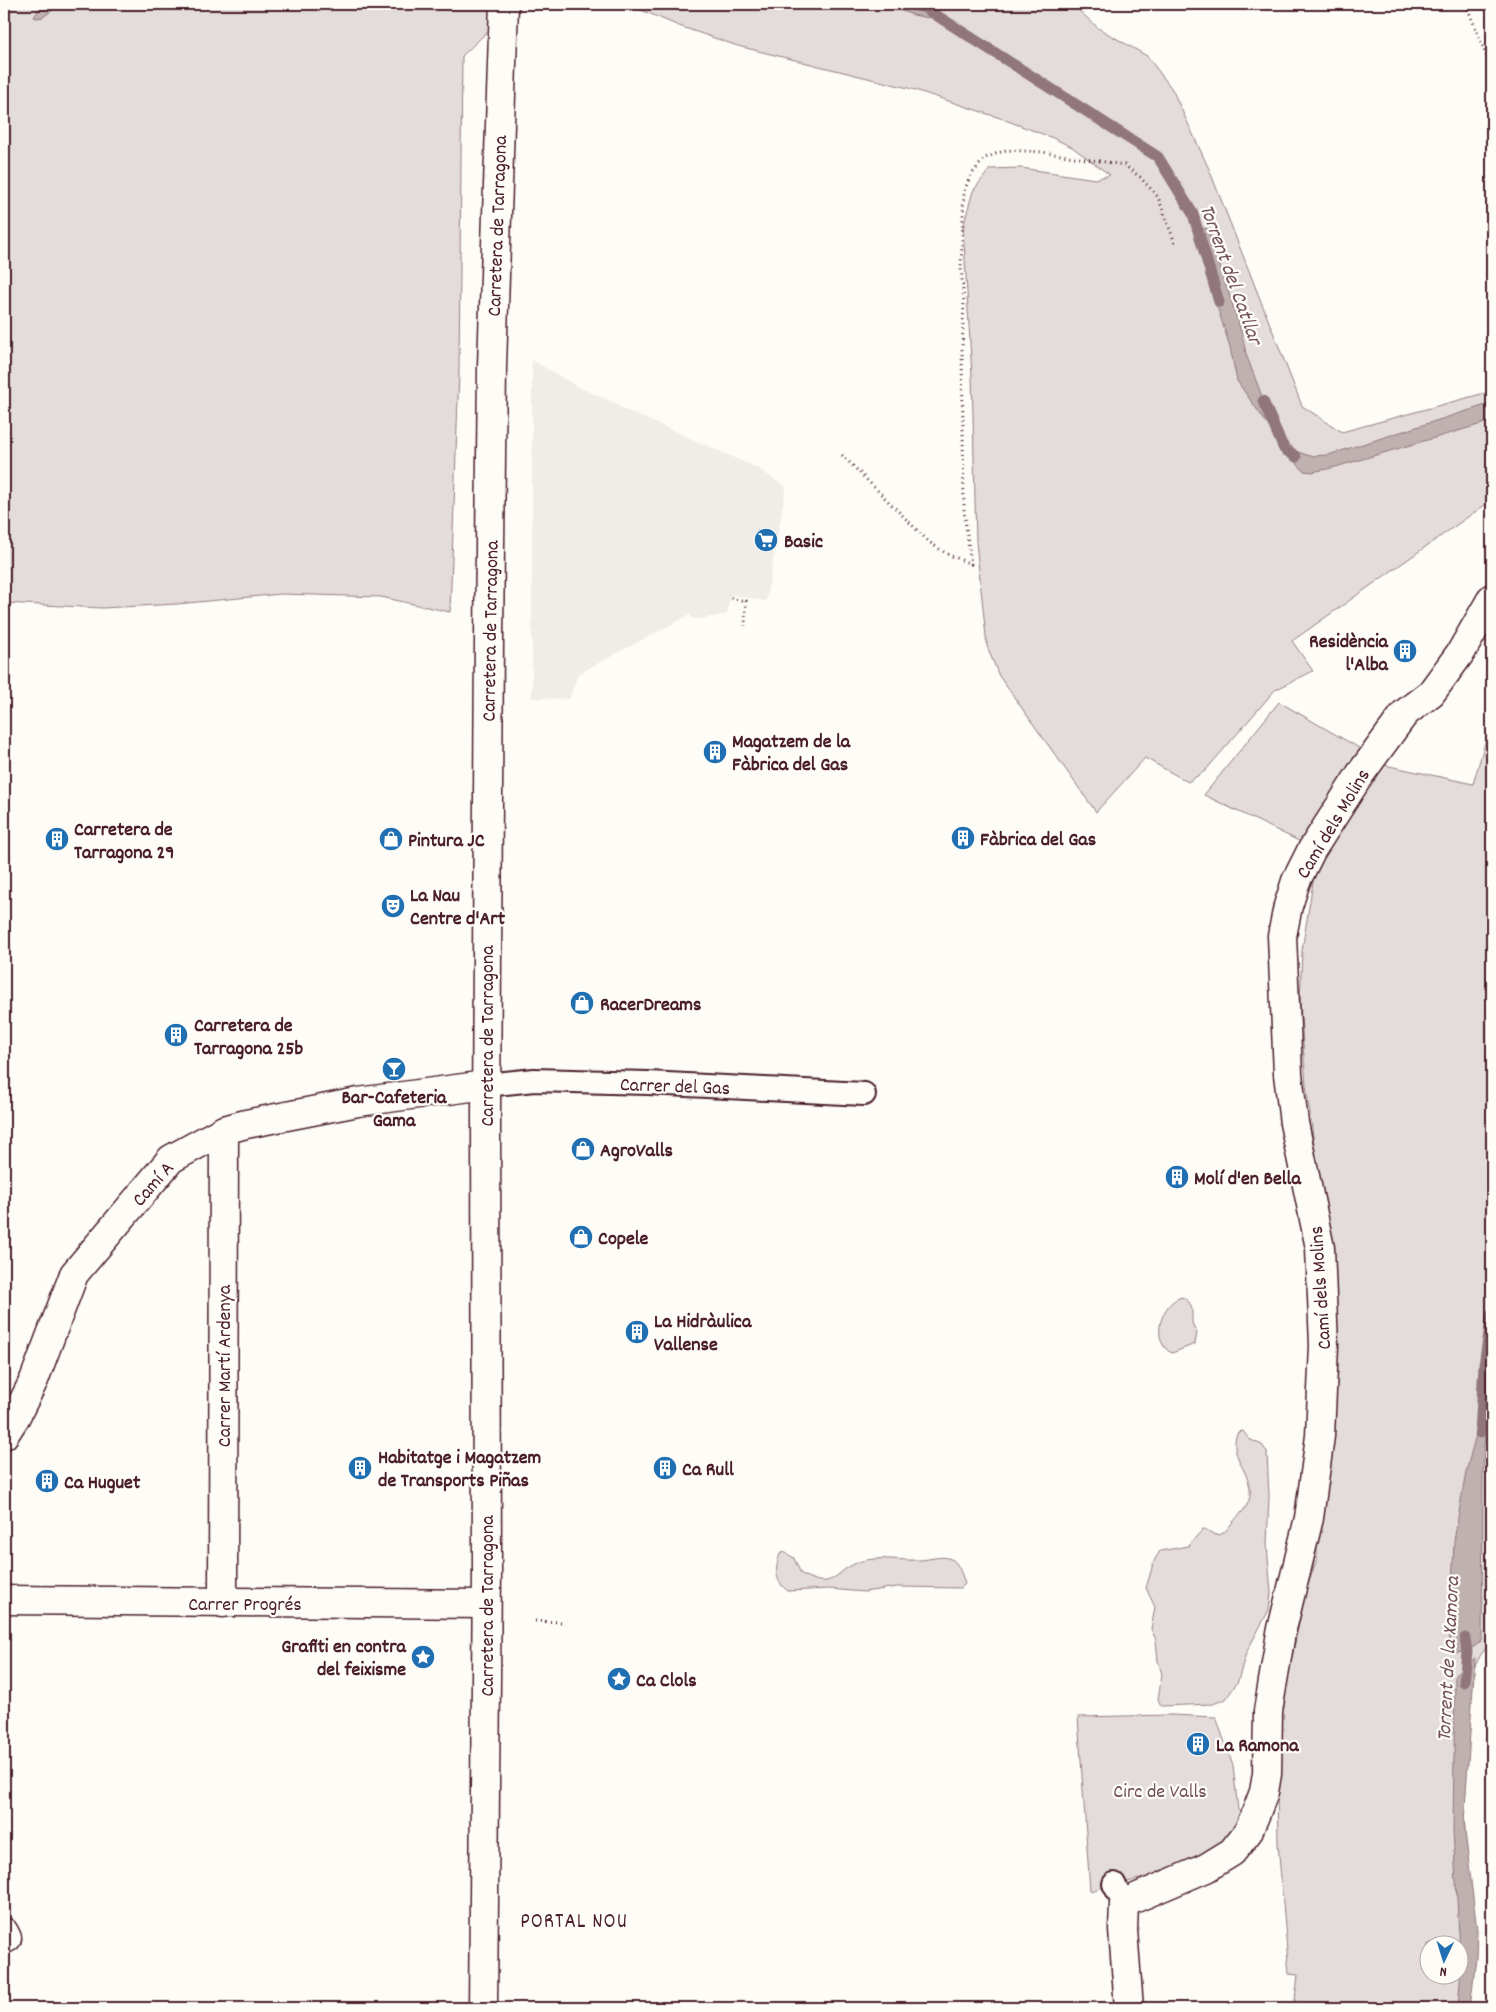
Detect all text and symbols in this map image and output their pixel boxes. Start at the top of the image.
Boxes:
street label: Carretera de Tarragona [482,135,516,317]
water label: Torrent del Catllar [1190,201,1269,352]
supermarket icon: Basic [753,527,779,553]
place label: Basic [784,529,823,557]
street label: Carretera de Tarragona [476,540,508,722]
place label: Residència l'Alba [1309,629,1389,680]
building icon: Residència l'Alba [1392,638,1418,664]
place label: Magatzem de la Fàbrica del Gas [732,729,851,780]
building icon: Magatzem de la Fàbrica del Gas [702,739,728,765]
street label: Camí dels Molins [1291,764,1378,885]
place label: Carretera de Tarragona 29 [74,817,174,868]
building icon: Fàbrica del Gas [950,825,976,851]
building icon: Carretera de Tarragona 29 [44,826,70,852]
shop icon: Pintura JC [378,826,404,852]
place label: Fàbrica del Gas [980,827,1096,855]
place label: Pintura JC [408,828,485,856]
place label: La Nau Centre d'Art [410,883,506,934]
theatre icon: La Nau Centre d'Art [380,893,406,919]
street label: Carretera de Tarragona [475,945,503,1127]
shop icon: RacerDreams [569,990,595,1016]
place label: RacerDreams [600,992,701,1020]
place label: Carretera de Tarragona 25b [194,1013,303,1064]
building icon: Carretera de Tarragona 25b [163,1022,189,1048]
bar icon: Bar-Cafeteria Gama [381,1056,407,1082]
street label: Carrer del Gas [619,1072,731,1104]
place label: Bar-Cafeteria Gama [342,1085,447,1136]
shop icon: AgroValls [570,1136,596,1162]
place label: AgroValls [600,1138,673,1166]
street label: Camí A [127,1156,182,1214]
building icon: Molí d'en Bella [1164,1164,1190,1190]
place label: Molí d'en Bella [1194,1166,1301,1194]
shop icon: Copele [568,1224,594,1250]
street label: Camí dels Molins [1304,1225,1340,1351]
place label: Copele [598,1226,649,1254]
street label: Carrer Martí Ardenya [212,1284,240,1447]
place label: La Hidràulica Vallense [654,1309,752,1360]
building icon: La Hidràulica Vallense [624,1319,650,1345]
place label: Habitatge i Magatzem de Transports Piñas [378,1445,541,1496]
building icon: Habitatge i Magatzem de Transports Piñas [347,1455,373,1481]
building icon: Ca Rull [652,1455,678,1481]
place label: Ca Rull [682,1457,734,1485]
building icon: Ca Huguet [34,1468,60,1494]
place label: Ca Huguet [64,1470,141,1498]
street label: Carretera de Tarragona [475,1515,503,1697]
water label: Torrent de la Xamora [1431,1575,1469,1742]
street label: Carrer Progrés [188,1592,302,1620]
place label: Grafiti en contra del feixisme [281,1634,407,1685]
place icon: Grafiti en contra del feixisme [410,1644,436,1670]
place icon: Ca Clols [606,1666,632,1692]
place label: Ca Clols [636,1668,697,1696]
building icon: La Ramona [1185,1731,1211,1757]
place label: La Ramona [1216,1733,1299,1761]
park label: Circ de Valls [1113,1779,1207,1807]
district label: PORTAL NOU [520,1908,628,1938]
north arrow [1418,1934,1468,1984]
text: N [1439,1961,1447,1981]

